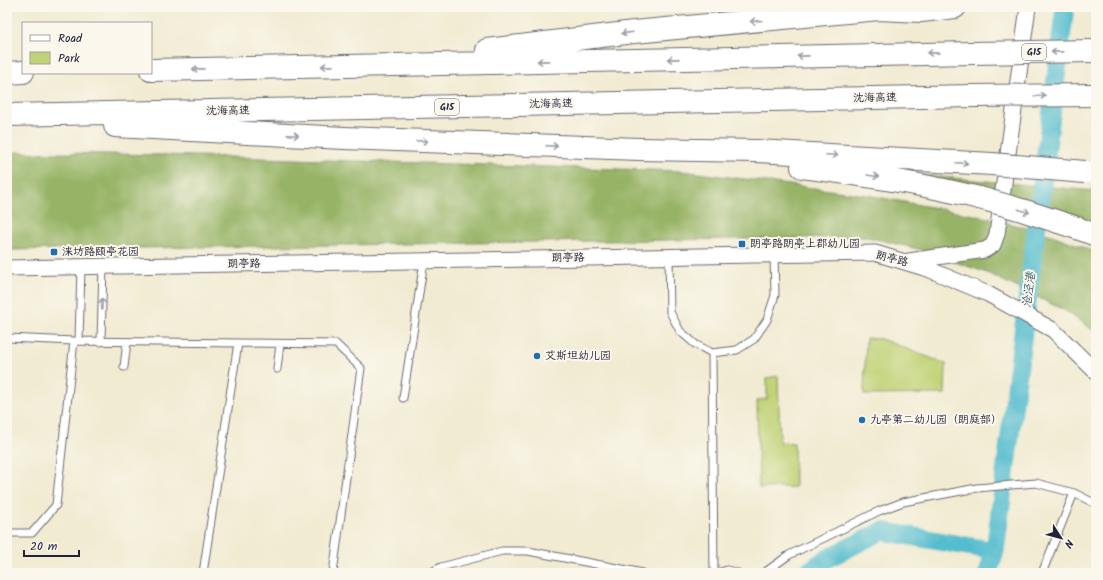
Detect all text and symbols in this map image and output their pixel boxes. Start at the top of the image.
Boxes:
one-way arrow [750,17,763,24]
legend [22,22,152,74]
text: Road [58,29,83,48]
one-way arrow [621,29,634,37]
road number: G15 [1022,44,1046,60]
one-way arrow [1051,48,1064,56]
text: Park [58,49,80,68]
one-way arrow [927,49,940,57]
one-way arrow [797,52,810,60]
one-way arrow [667,55,680,63]
one-way arrow [537,58,550,65]
one-way arrow [321,62,334,70]
one-way arrow [192,65,205,72]
street label: 沈海高速 [853,89,897,107]
one-way arrow [1033,92,1046,99]
street label: 沈海高速 [529,95,573,113]
road number: G15 [435,99,459,115]
street label: 沈海高速 [206,102,250,120]
one-way arrow [286,132,299,139]
one-way arrow [415,137,428,145]
one-way arrow [545,142,558,150]
one-way arrow [825,152,838,159]
one-way arrow [955,159,968,166]
one-way arrow [866,172,879,180]
one-way arrow [1018,208,1031,215]
place label: 朗亭路朗亭上郡幼儿园 [750,235,860,253]
marker: 朗亭路朗亭上郡幼儿园 [737,239,747,249]
place label: 涞坊路颐亭花园 [62,243,139,261]
street label: 朗亭路 [874,246,910,272]
marker: 涞坊路颐亭花园 [49,247,59,257]
street label: 朗亭路 [551,249,585,267]
street label: 朗亭路 [227,255,261,273]
water label: 沧泾港 [1017,270,1041,309]
one-way arrow [98,298,106,311]
place label: 艾斯坦幼儿园 [545,347,611,365]
marker: 艾斯坦幼儿园 [532,351,542,361]
place label: 九亭第二幼儿园（朗庭部） [870,411,1002,429]
marker: 九亭第二幼儿园（朗庭部） [857,415,867,425]
north arrow [1041,518,1081,558]
scale bar [24,532,79,558]
text: N [1059,535,1078,551]
text: 20 m [30,537,58,556]

